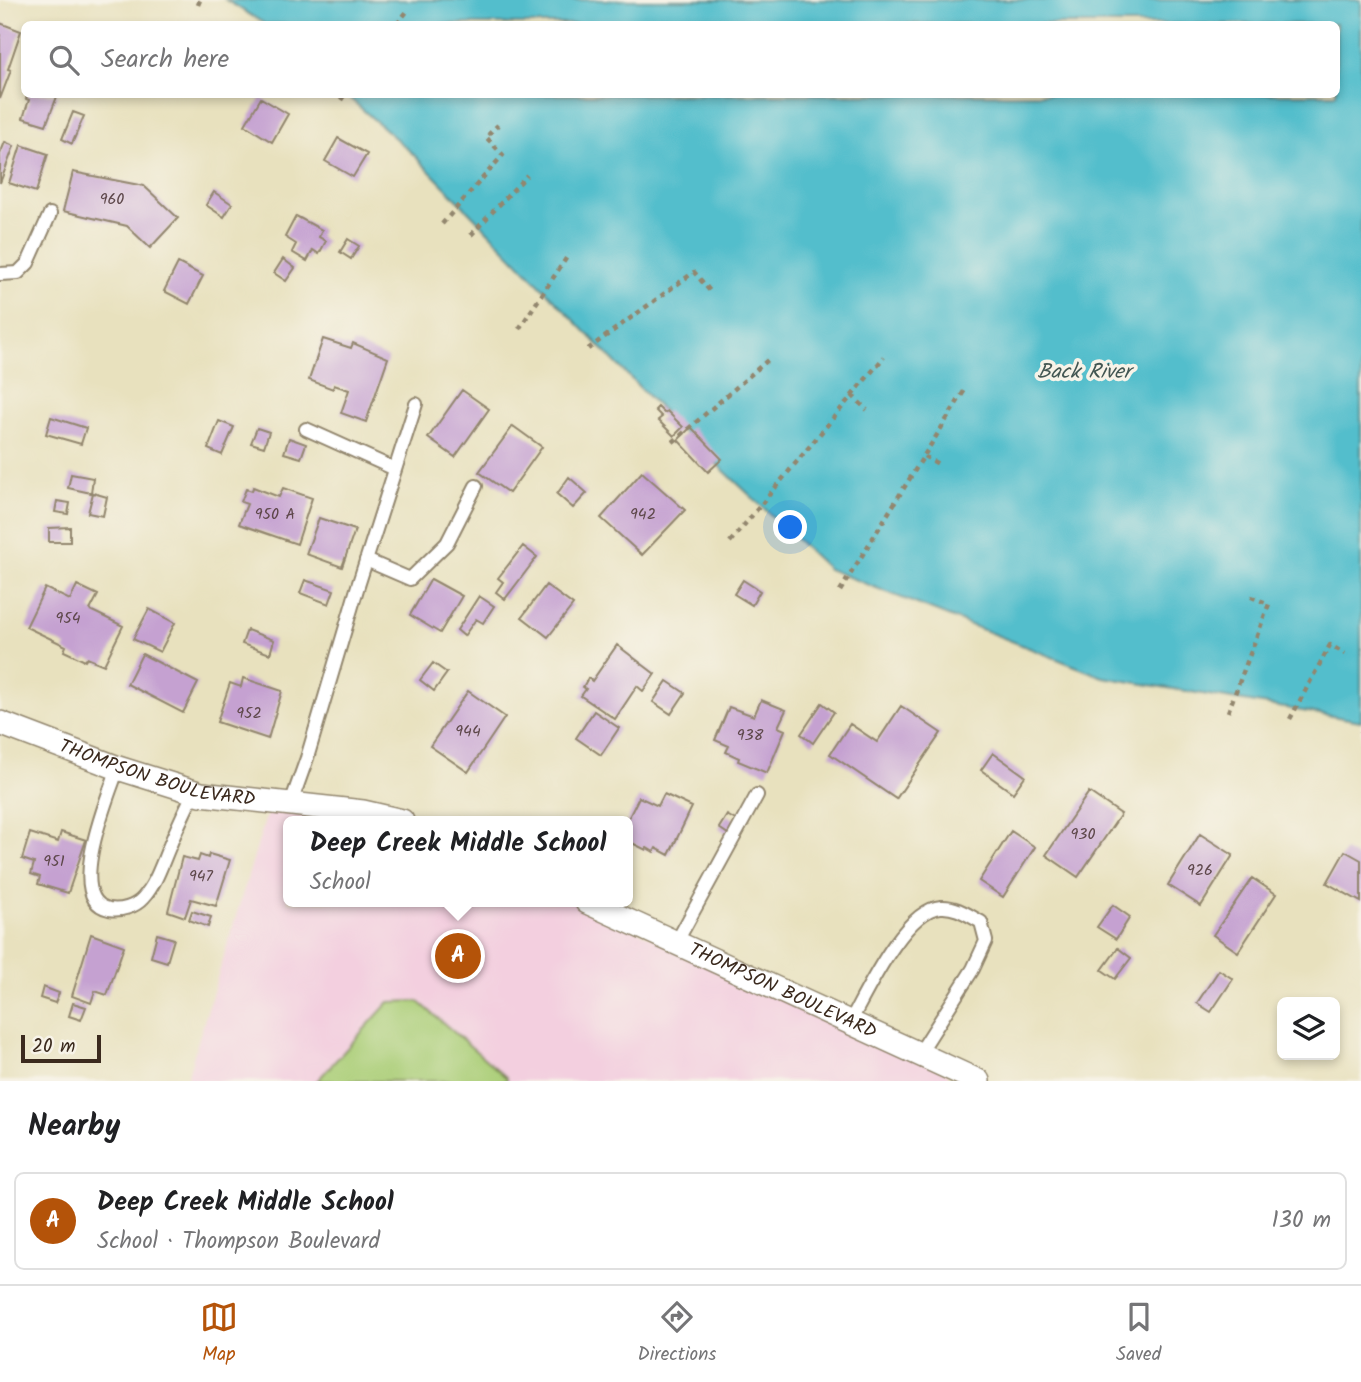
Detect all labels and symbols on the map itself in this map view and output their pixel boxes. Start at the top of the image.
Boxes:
house number: 960 [100,187,124,212]
water label: Back River [1037,356,1135,389]
house number: 950 A [255,502,296,527]
house number: 942 [630,502,656,527]
your location [773,510,807,544]
house number: 954 [55,606,81,631]
house number: 952 [236,701,262,726]
house number: 944 [455,719,481,744]
house number: 938 [737,723,764,748]
street label: THOMPSON BOULEVARD [55,732,257,815]
house number: 930 [1071,822,1095,847]
house number: 951 [43,849,65,874]
house number: 926 [1187,858,1213,883]
house number: 947 [189,864,214,889]
pin: A [435,930,481,982]
street label: THOMPSON BOULEVARD [684,935,881,1048]
scale bar [21,1032,102,1064]

